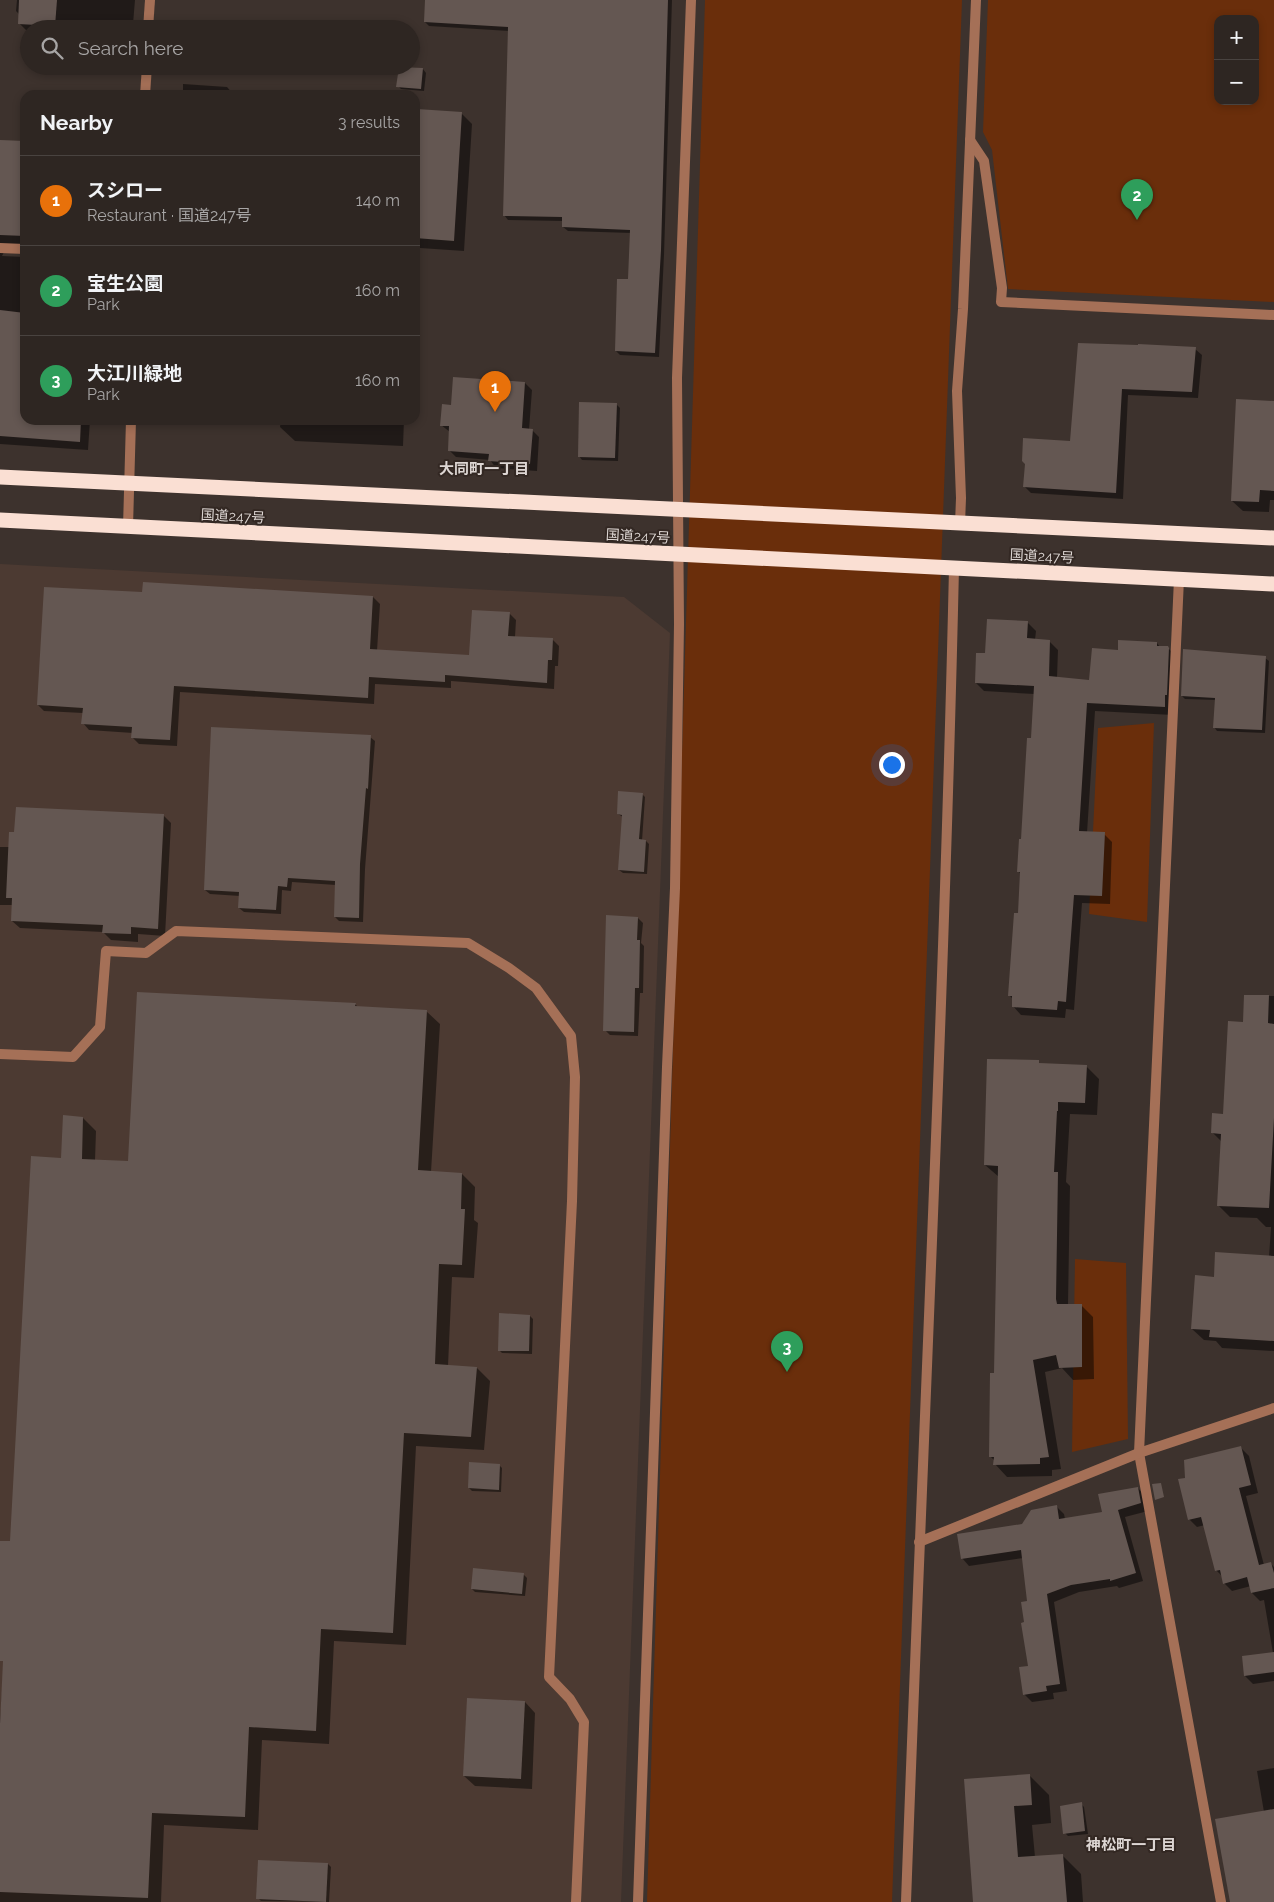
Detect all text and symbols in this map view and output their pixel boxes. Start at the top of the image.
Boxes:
map controls [1214,15,1259,105]
button: + [1214,15,1259,60]
search box [20,20,420,75]
icon: search [38,34,66,62]
text: Search here [78,37,184,59]
button: − [1214,60,1259,105]
text: Nearby [40,110,113,135]
text: 3 results [338,113,400,132]
text: スシロー [87,179,163,201]
pin: 2 [1121,179,1153,220]
text: 1 [52,191,60,210]
text: 140 m [356,191,400,210]
text: Restaurant · 国道247号 [87,206,252,225]
text: 宝生公園 [87,272,163,294]
text: 2 [51,281,61,300]
text: 160 m [355,281,400,300]
text: Park [87,295,120,314]
text: 大江川緑地 [87,362,182,384]
text: 3 [52,371,60,390]
text: 160 m [355,371,400,390]
pin: 1 [479,371,511,412]
text: Park [87,385,120,404]
district label: 大同町一丁目 [439,460,529,478]
street label: 国道247号 [200,506,266,526]
street label: 国道247号 [605,526,671,546]
street label: 国道247号 [1009,546,1075,566]
your location [879,752,905,778]
pin: 3 [771,1331,803,1372]
district label: 神松町一丁目 [1085,1836,1176,1854]

